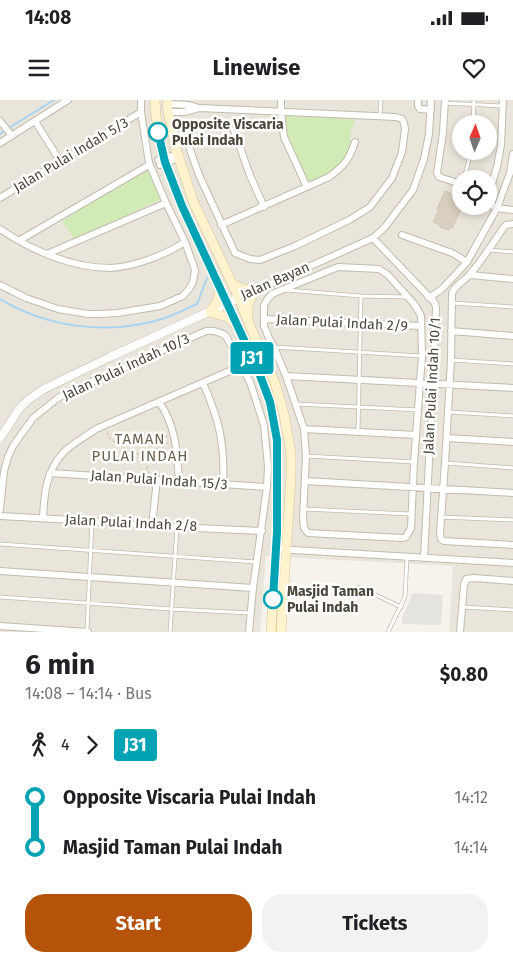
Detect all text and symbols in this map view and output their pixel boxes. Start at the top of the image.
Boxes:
text: 14:08 [25,6,71,29]
icon: menu [25,54,53,82]
text: Linewise [213,54,300,81]
icon: heart [460,54,488,82]
street label: Jalan Pulai Indah 5/3 [10,114,132,196]
north arrow [452,115,498,160]
map controls [452,115,497,215]
place label: Opposite Viscaria Pulai Indah [172,116,284,149]
marker: Opposite Viscaria Pulai Indah [148,122,168,142]
button: locate [452,170,497,215]
street label: Jalan Bayan [238,258,312,304]
street label: Jalan Pulai Indah 2/9 [276,311,408,335]
street label: Jalan Pulai Indah 10/1 [420,317,444,455]
street label: Jalan Pulai Indah 10/3 [60,330,192,404]
line badge: J31 [223,342,281,374]
text: J31 [240,347,264,369]
district label: TAMAN PULAI INDAH [91,430,189,465]
street label: Jalan Pulai Indah 15/3 [90,467,228,493]
street label: Jalan Pulai Indah 2/8 [64,511,198,535]
place label: Masjid Taman Pulai Indah [287,583,374,616]
marker: Masjid Taman Pulai Indah [263,589,283,609]
text: 6 min [25,648,95,681]
text: $0.80 [440,663,488,686]
text: 14:08 – 14:14 · Bus [25,684,152,703]
icon: walk [25,731,53,759]
icon: forward [78,731,106,759]
text: J31 [124,734,147,756]
text: 4 [61,735,70,754]
text: Opposite Viscaria Pulai Indah [63,786,316,809]
text: 14:12 [455,788,488,807]
text: Masjid Taman Pulai Indah [63,836,283,859]
text: 14:14 [454,838,488,857]
button: Start [25,894,252,952]
button: Tickets [262,894,488,952]

